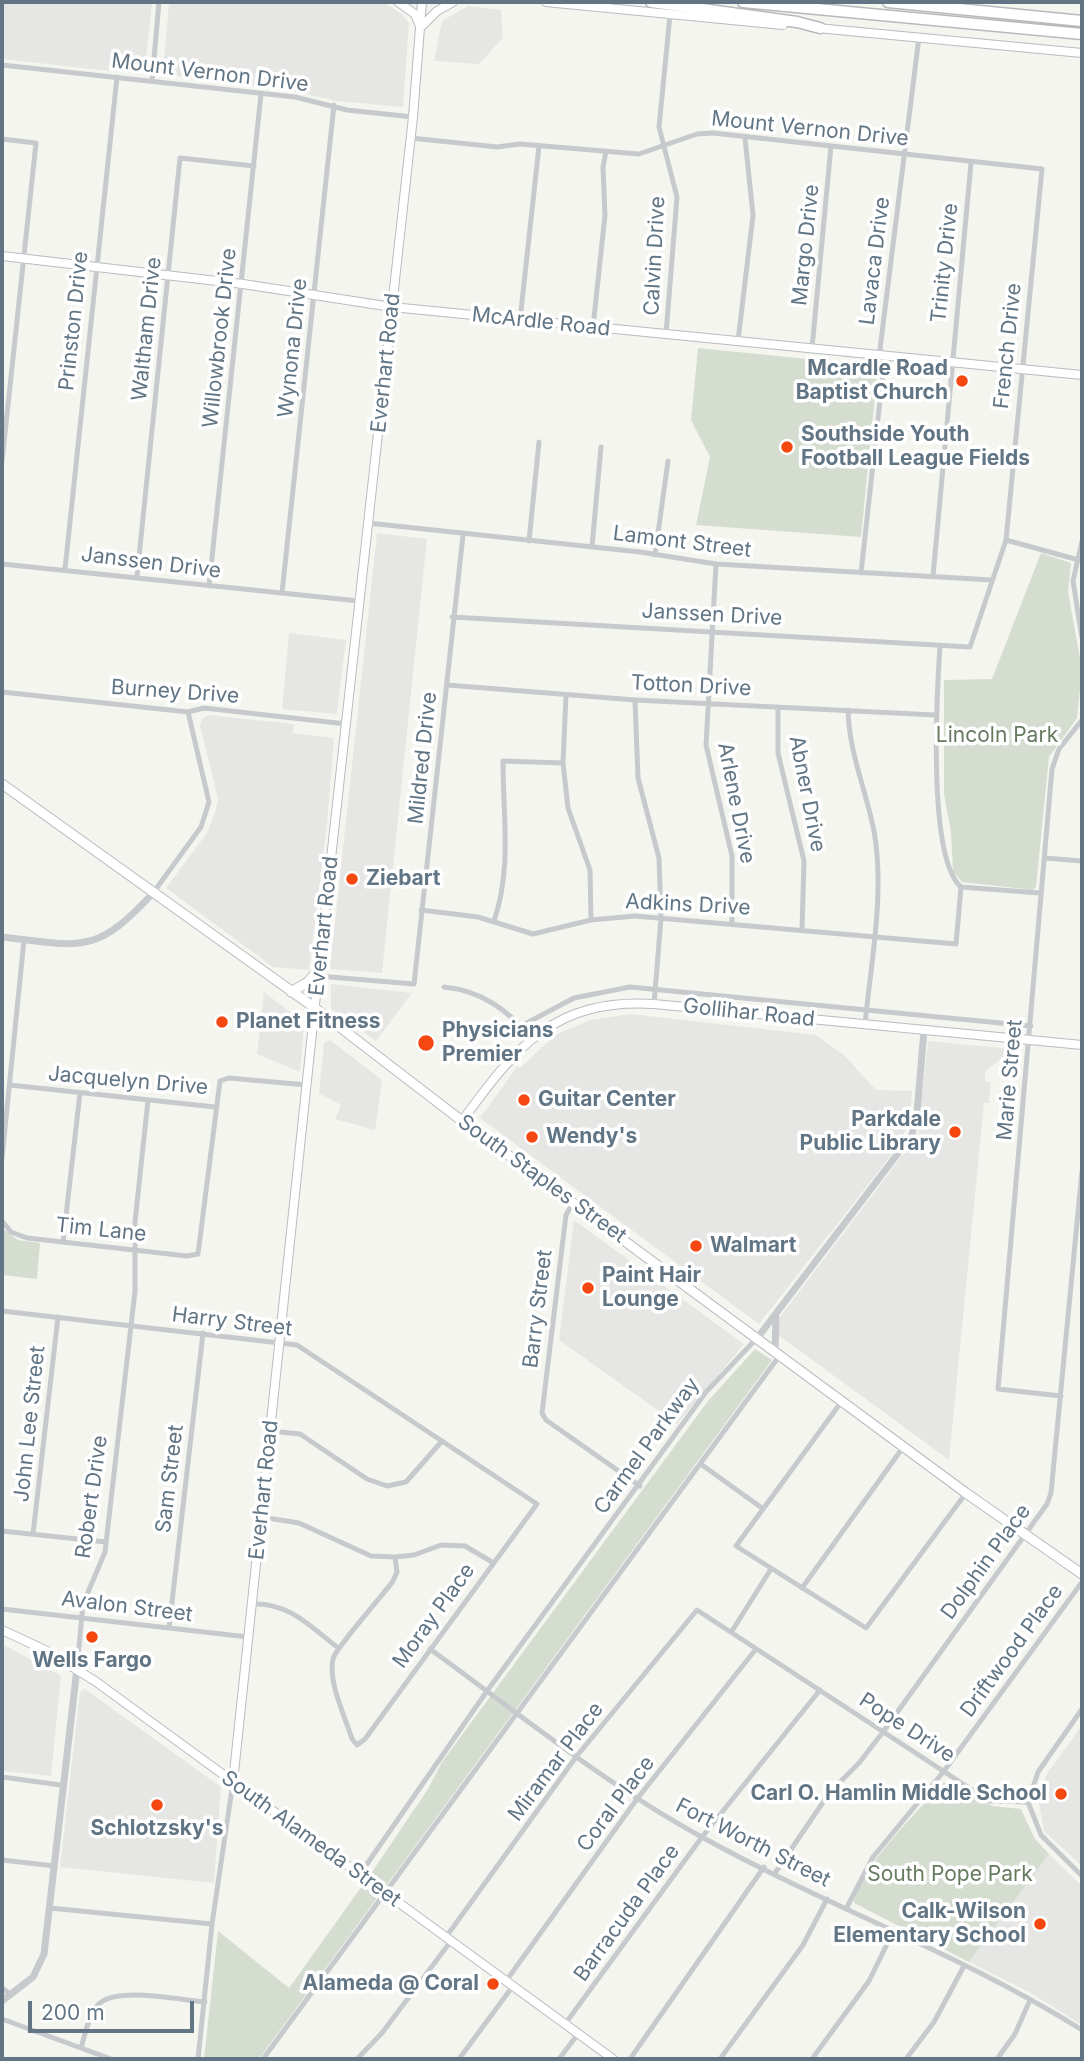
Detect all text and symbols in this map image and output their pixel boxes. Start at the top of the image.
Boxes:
street label: Mount Vernon Drive [110,48,310,98]
street label: Mount Vernon Drive [710,106,910,152]
street label: Margo Drive [787,183,825,307]
street label: Calvin Drive [639,196,671,316]
street label: Lavaca Drive [855,196,895,326]
street label: Trinity Drive [926,202,964,324]
street label: Willowbrook Drive [198,247,242,429]
street label: Prinston Drive [54,250,94,392]
street label: Waltham Drive [127,256,167,402]
street label: Wynona Drive [273,277,313,419]
street label: French Drive [989,282,1027,410]
street label: Everhart Road [366,292,406,434]
street label: McArdle Road [471,302,611,342]
place label: Mcardle Road Baptist Church [796,356,948,406]
marker: Mcardle Road Baptist Church [954,373,970,389]
place label: Southside Youth Football League Fields [801,422,1030,472]
marker: Southside Youth Football League Fields [779,439,795,455]
street label: Lamont Street [611,521,753,563]
street label: Janssen Drive [79,542,223,584]
street label: Janssen Drive [641,599,783,631]
street label: Totton Drive [630,670,752,702]
street label: Burney Drive [110,675,240,709]
street label: Mildred Drive [404,691,442,825]
park label: Lincoln Park [936,723,1058,749]
street label: Abner Drive [783,734,831,854]
street label: Arlene Drive [712,740,760,866]
street label: Everhart Road [304,855,344,997]
place label: Ziebart [366,866,440,892]
marker: Ziebart [344,871,360,887]
street label: Adkins Drive [625,889,751,921]
street label: Gollihar Road [682,994,816,1032]
place label: Planet Fitness [236,1009,381,1035]
marker: Planet Fitness [214,1014,230,1030]
place label: Physicians Premier [442,1018,553,1068]
street label: Marie Street [992,1018,1028,1142]
marker: Physicians Premier [416,1033,436,1053]
street label: Jacquelyn Drive [47,1061,209,1101]
place label: Guitar Center [538,1087,676,1113]
marker: Guitar Center [516,1092,532,1108]
place label: Parkdale Public Library [800,1107,941,1157]
street label: South Staples Street [453,1109,631,1249]
place label: Wendy's [546,1124,637,1150]
marker: Parkdale Public Library [947,1124,963,1140]
marker: Wendy's [524,1129,540,1145]
street label: Tim Lane [54,1213,148,1247]
place label: Walmart [710,1233,796,1259]
marker: Walmart [688,1238,704,1254]
street label: Barry Street [518,1248,558,1370]
place label: Paint Hair Lounge [602,1263,701,1313]
marker: Paint Hair Lounge [580,1280,596,1296]
street label: Harry Street [170,1302,294,1342]
street label: John Lee Street [9,1345,51,1503]
street label: Carmel Parkway [589,1373,705,1519]
street label: Everhart Road [244,1419,284,1561]
street label: Sam Street [151,1423,189,1535]
street label: Robert Drive [71,1434,113,1560]
street label: Dolphin Place [936,1500,1036,1624]
street label: Moray Place [388,1559,480,1673]
street label: Driftwood Place [955,1580,1069,1722]
street label: Avalon Street [60,1586,194,1628]
marker: Wells Fargo [84,1629,100,1645]
place label: Wells Fargo [32,1648,152,1674]
street label: Pope Drive [854,1688,960,1768]
street label: Miramar Place [503,1698,609,1826]
street label: Coral Place [572,1751,660,1857]
street label: South Alameda Street [216,1765,406,1913]
place label: Carl O. Hamlin Middle School [750,1781,1047,1807]
marker: Carl O. Hamlin Middle School [1053,1786,1069,1802]
street label: Fort Worth Street [672,1793,834,1893]
marker: Schlotzsky's [149,1797,165,1813]
place label: Schlotzsky's [91,1816,223,1842]
street label: Barracuda Place [569,1840,685,1986]
park label: South Pope Park [867,1862,1033,1888]
place label: Calk-Wilson Elementary School [833,1899,1026,1949]
marker: Calk-Wilson Elementary School [1032,1916,1048,1932]
place label: Alameda @ Coral [302,1971,479,1997]
marker: Alameda @ Coral [485,1976,501,1992]
scale bar [32,1988,198,2032]
text: 200 m [41,2000,105,2025]

